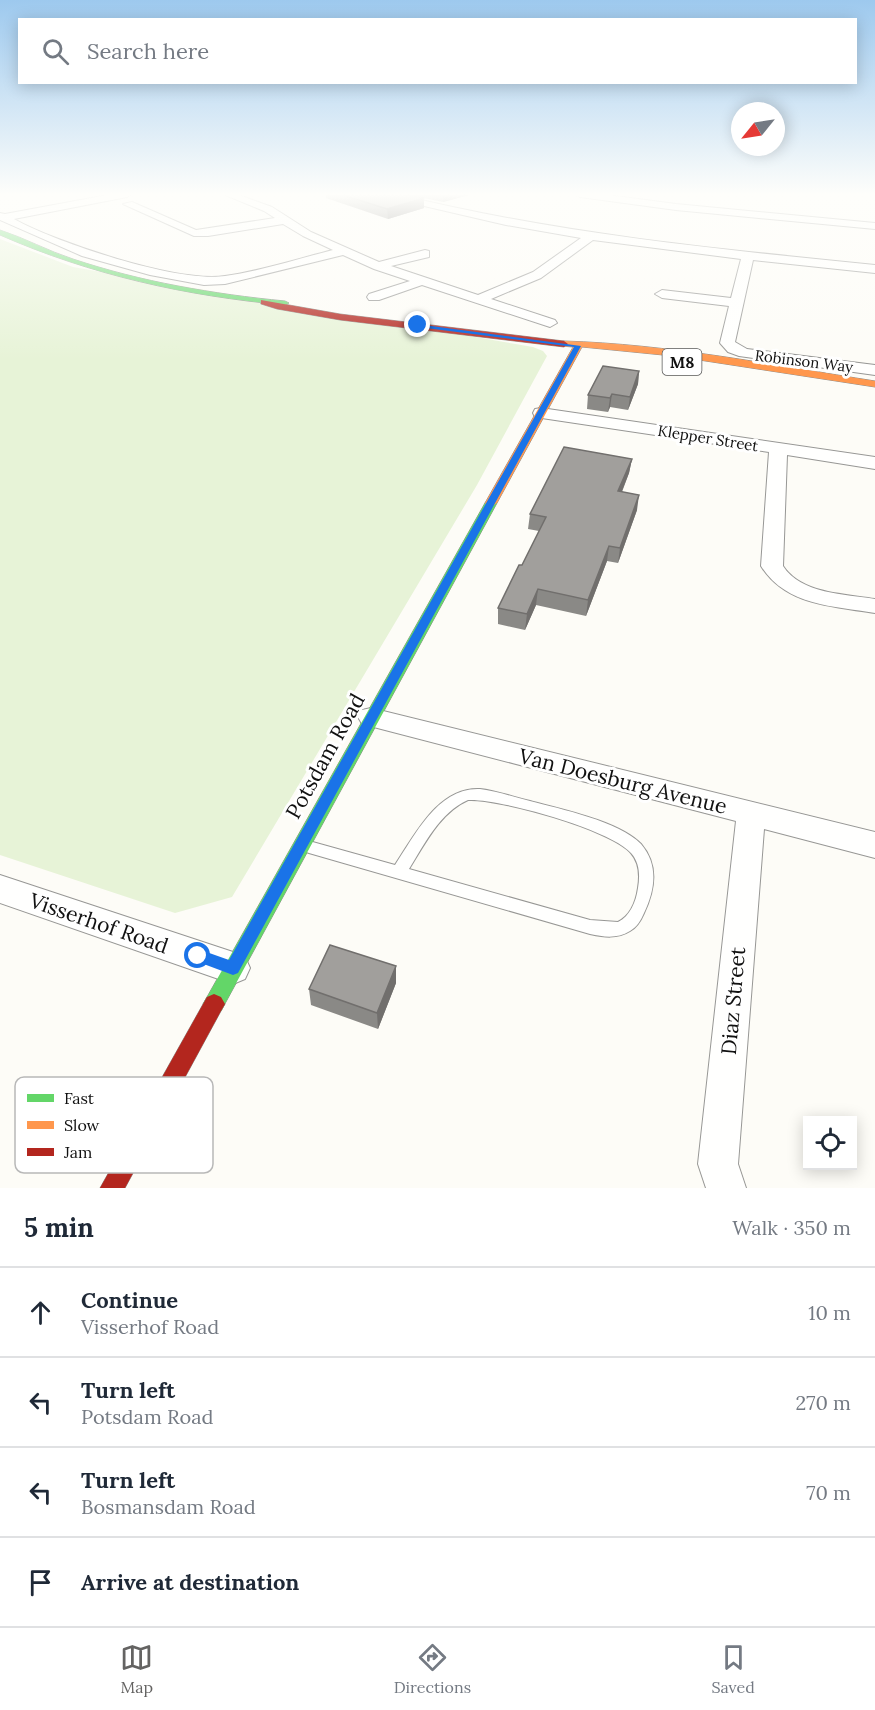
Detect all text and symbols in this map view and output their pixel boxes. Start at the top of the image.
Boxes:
search box [18,18,857,84]
icon: search [39,35,72,68]
text: Search here [87,37,209,65]
north arrow [731,102,785,156]
route end [404,311,430,337]
street label: Robinson Way [754,346,854,376]
road number: M8 [662,349,702,375]
street label: Klepper Street [656,421,760,455]
street label: Potsdam Road [279,689,371,823]
street label: Van Doesburg Avenue [515,742,730,820]
street label: Visserhof Road [25,886,172,959]
route start [184,942,210,968]
street label: Diaz Street [715,945,751,1056]
legend [15,1077,213,1173]
text: Fast [64,1088,95,1108]
text: Slow [64,1115,100,1135]
map controls [803,1116,857,1170]
button: locate [803,1116,857,1170]
text: Jam [63,1142,92,1162]
text: 5 min [24,1211,94,1244]
text: Walk · 350 m [732,1215,851,1240]
text: Continue [81,1286,178,1314]
icon: ahead [24,1296,57,1329]
text: 10 m [808,1300,851,1325]
text: Visserhof Road [81,1314,219,1339]
text: Turn left [81,1376,175,1404]
icon: left [24,1386,57,1419]
text: 270 m [795,1390,851,1415]
text: Potsdam Road [81,1404,213,1429]
text: Turn left [81,1466,175,1494]
icon: left [24,1476,57,1509]
text: 70 m [806,1480,851,1505]
text: Bosmansdam Road [81,1494,256,1519]
icon: arrive [24,1566,57,1599]
text: Arrive at destination [81,1568,299,1596]
tab: Map [120,1641,153,1697]
tab: Directions [394,1641,471,1697]
tab: Saved [711,1641,755,1697]

